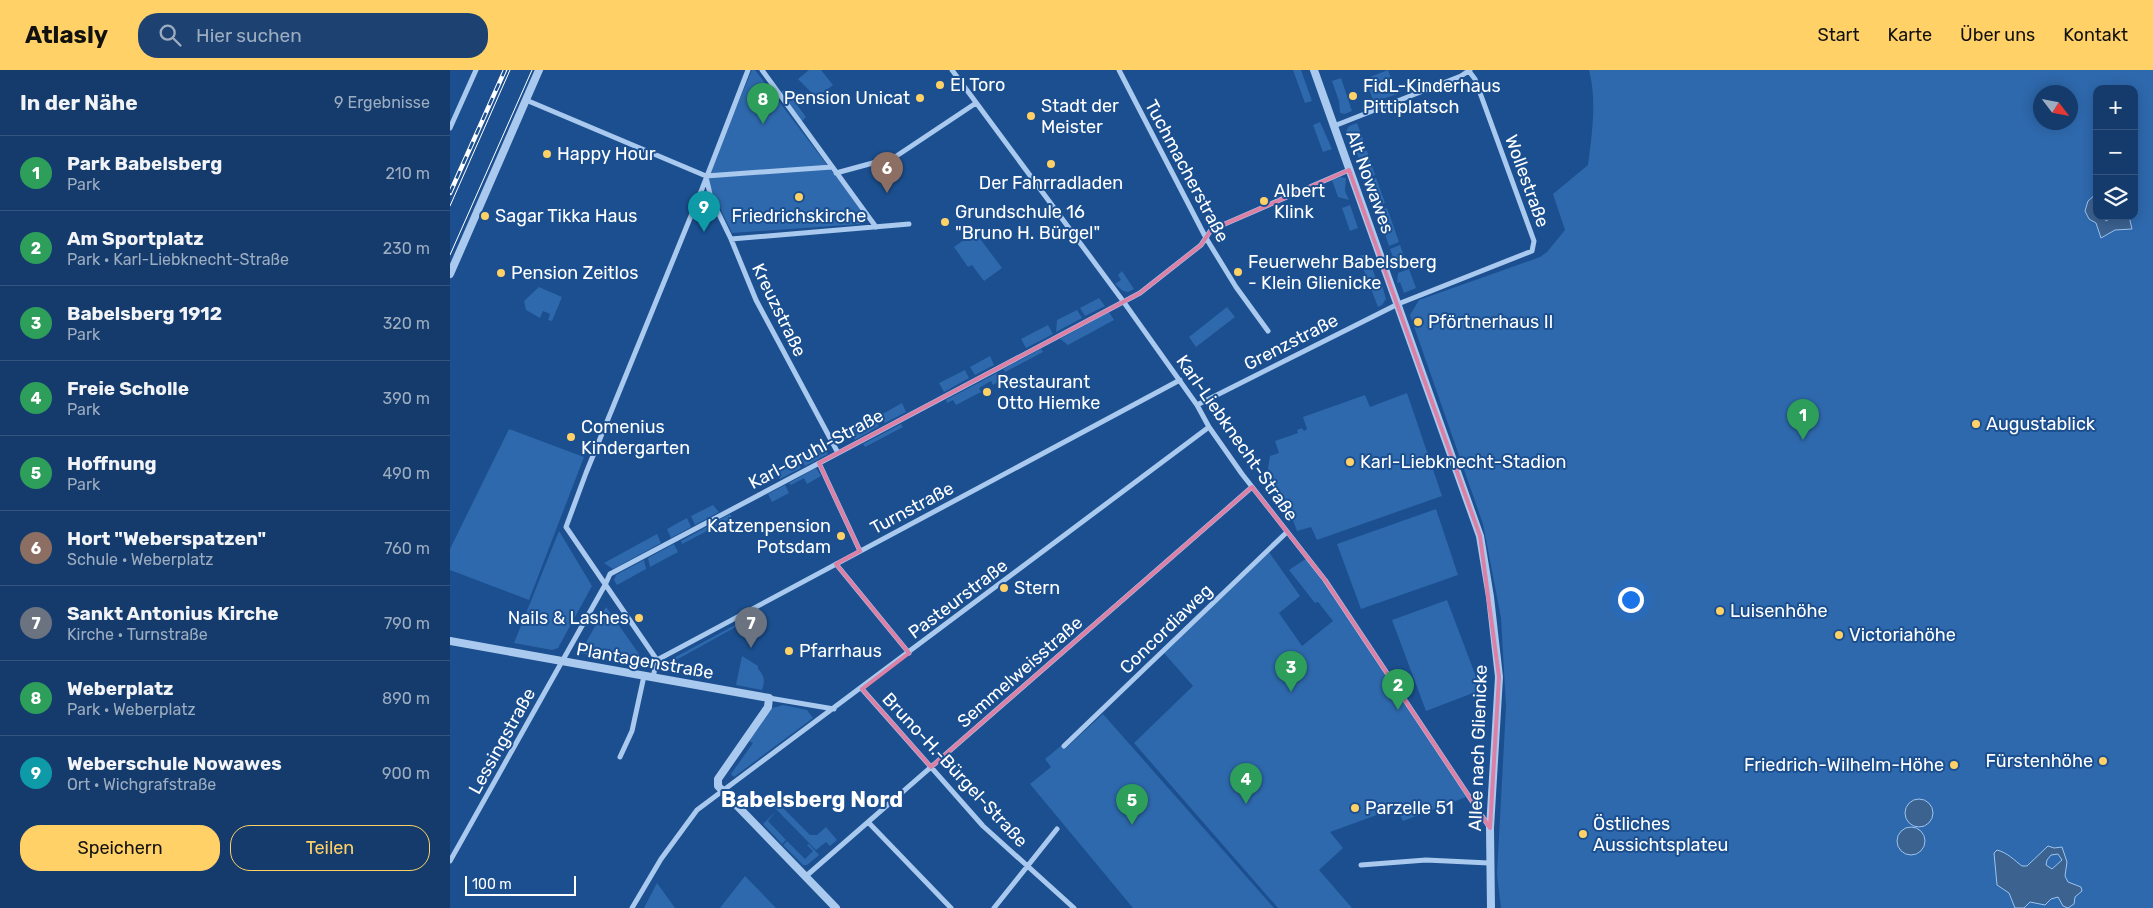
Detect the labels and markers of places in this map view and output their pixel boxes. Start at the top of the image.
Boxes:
place label: El Toro [950,74,1005,96]
place label: FidL-Kinderhaus Pittiplatsch [1363,75,1501,118]
marker: El Toro [934,79,946,91]
pin: 8 [747,83,779,124]
place label: Pension Unicat [784,87,910,109]
marker: FidL-Kinderhaus Pittiplatsch [1347,90,1359,102]
marker: Pension Unicat [914,92,926,104]
place label: Stadt der Meister [1041,95,1119,138]
marker: Stadt der Meister [1025,110,1037,122]
place label: Happy Hour [557,143,656,165]
marker: Happy Hour [541,148,553,160]
pin: 6 [871,152,903,193]
marker: Der Fahrradladen [1045,158,1057,170]
place label: Der Fahrradladen [979,172,1123,194]
place label: Albert Klink [1274,180,1325,223]
pin: 9 [688,191,720,232]
marker: Friedrichskirche [793,191,805,203]
marker: Albert Klink [1258,195,1270,207]
place label: Grundschule 16 "Bruno H. Bürgel" [955,201,1100,244]
place label: Sagar Tikka Haus [495,205,637,227]
place label: Friedrichskirche [732,205,866,227]
marker: Sagar Tikka Haus [479,210,491,222]
marker: Grundschule 16 "Bruno H. Bürgel" [939,216,951,228]
place label: Feuerwehr Babelsberg - Klein Glienicke [1248,251,1437,294]
place label: Pension Zeitlos [511,262,639,284]
marker: Feuerwehr Babelsberg - Klein Glienicke [1232,266,1244,278]
marker: Pension Zeitlos [495,267,507,279]
place label: Pförtnerhaus II [1428,311,1554,333]
marker: Pförtnerhaus II [1412,316,1424,328]
place label: Restaurant Otto Hiemke [997,371,1100,414]
marker: Restaurant Otto Hiemke [981,386,993,398]
pin: 1 [1787,399,1819,440]
place label: Augustablick [1986,413,2096,435]
place label: Comenius Kindergarten [581,416,690,459]
marker: Augustablick [1970,418,1982,430]
marker: Comenius Kindergarten [565,431,577,443]
place label: Karl-Liebknecht-Stadion [1360,451,1567,473]
marker: Karl-Liebknecht-Stadion [1344,456,1356,468]
place label: Katzenpension Potsdam [707,515,831,558]
marker: Katzenpension Potsdam [835,530,847,542]
place label: Stern [1014,577,1060,599]
marker: Stern [998,582,1010,594]
place label: Luisenhöhe [1730,600,1828,622]
marker: Luisenhöhe [1714,605,1726,617]
place label: Nails & Lashes [508,607,629,629]
pin: 7 [735,607,767,648]
marker: Nails & Lashes [633,612,645,624]
place label: Victoriahöhe [1849,624,1956,646]
marker: Victoriahöhe [1833,629,1845,641]
place label: Pfarrhaus [799,640,882,662]
marker: Pfarrhaus [783,645,795,657]
pin: 3 [1275,651,1307,692]
pin: 2 [1382,669,1414,710]
place label: Fürstenhöhe [1985,750,2093,772]
place label: Friedrich-Wilhelm-Höhe [1744,754,1944,776]
marker: Fürstenhöhe [2097,755,2109,767]
marker: Friedrich-Wilhelm-Höhe [1948,759,1960,771]
pin: 4 [1230,763,1262,804]
pin: 5 [1116,784,1148,825]
place label: Parzelle 51 [1365,797,1454,819]
marker: Parzelle 51 [1349,802,1361,814]
place label: Östliches Aussichtsplateu [1593,813,1728,856]
marker: Östliches Aussichtsplateu [1577,828,1589,840]

